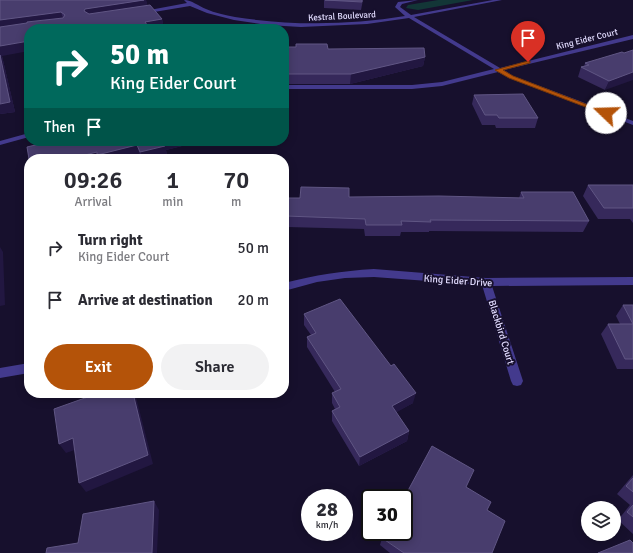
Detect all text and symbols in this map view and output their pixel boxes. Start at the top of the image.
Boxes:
street label: Kestral Boulevard [308,9,376,24]
pin [511,21,545,62]
icon: arrive [517,27,539,49]
street label: King Eider Court [555,27,619,52]
text: 50 m [110,38,169,72]
icon: right [44,40,96,92]
text: King Eider Court [110,72,236,94]
position arrow [585,92,627,134]
icon: arrive [83,116,105,138]
text: Then [44,118,75,136]
text: 09:26 [64,165,122,195]
text: 1 [166,165,179,195]
text: 70 [223,165,249,195]
text: Arrival [74,194,112,210]
text: min [162,194,183,210]
text: m [231,194,241,210]
text: Turn right [78,231,143,249]
icon: right [44,237,66,259]
text: 50 m [238,239,269,257]
text: King Eider Court [78,249,169,265]
street label: King Eider Drive [423,273,493,289]
icon: arrive [44,289,66,311]
text: Arrive at destination [78,291,213,309]
text: 20 m [238,291,269,309]
street label: Blackbird Court [486,299,517,366]
button: Exit [44,344,153,390]
button: Share [161,344,269,390]
speed limit sign: 30 [361,489,413,541]
text: 28 [316,497,338,522]
map controls [581,501,621,541]
button: layers [581,501,621,541]
text: km/h [316,519,338,531]

